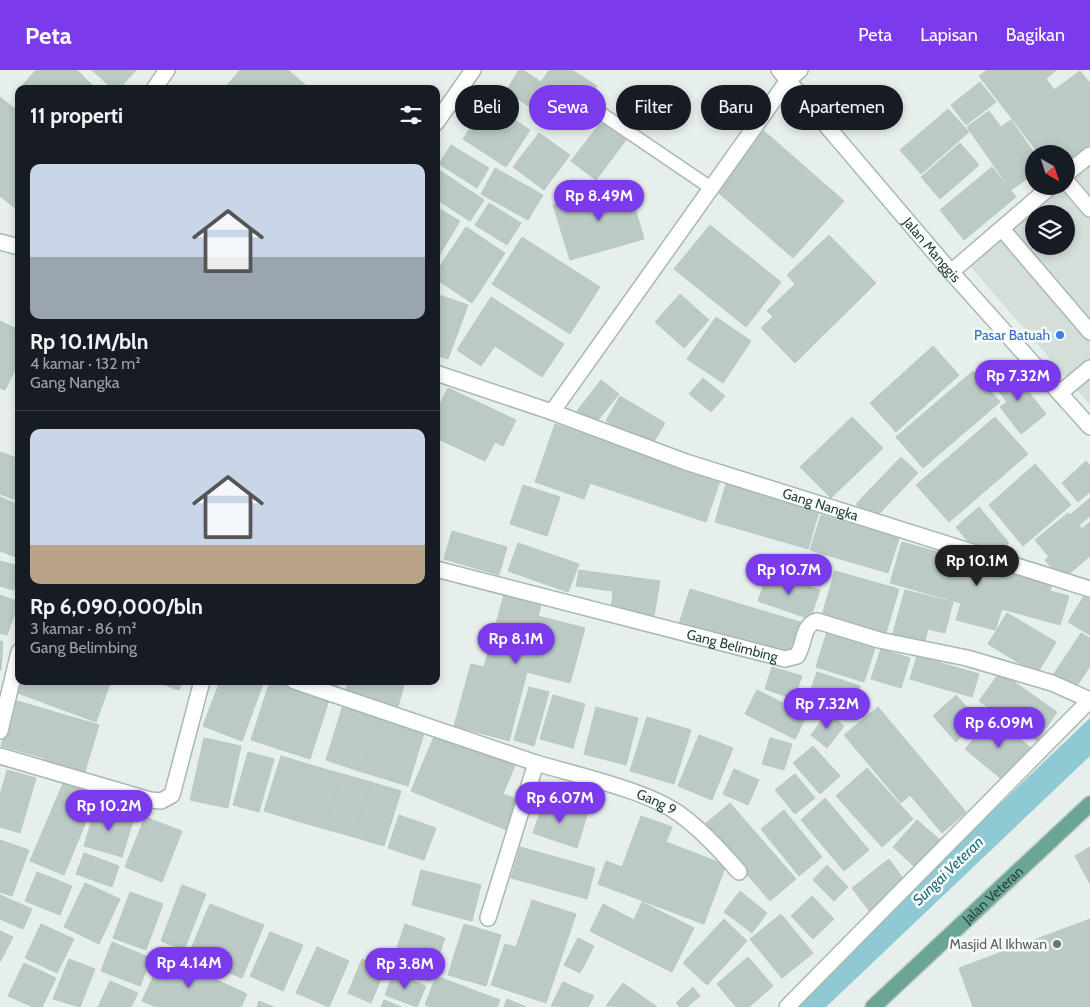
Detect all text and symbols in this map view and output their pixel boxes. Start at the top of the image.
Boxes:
text: Peta [25,21,72,50]
text: Peta [858,24,892,46]
text: Lapisan [920,24,978,46]
text: Bagikan [1006,24,1065,46]
chip: Beli [455,85,519,130]
chip: Sewa [529,85,606,130]
chip: Filter [616,85,691,130]
chip: Baru [701,85,771,130]
chip: Apartemen [781,85,903,130]
icon: filters [397,101,425,129]
text: 11 properti [30,103,123,128]
north arrow [1025,145,1075,195]
map controls [1025,145,1075,255]
pin: Rp 8.49M [547,180,651,222]
text: Rp 8.49M [565,186,633,205]
icon: home [183,196,273,286]
button: layers [1025,205,1075,255]
street label: Jalan Manggis [899,213,965,286]
place label: Pasar Batuah [974,326,1050,344]
text: Rp 10.1M/bln [30,329,148,354]
marker: Pasar Batuah [1054,329,1066,341]
text: 4 kamar · 132 m² [30,354,141,373]
pin: Rp 7.32M [966,360,1070,402]
text: Rp 7.32M [986,366,1050,385]
text: Gang Nangka [30,373,119,392]
icon: home [183,462,273,552]
street label: Gang Nangka [780,484,861,525]
pin: Rp 10.1M [925,544,1029,587]
text: Rp 10.1M [946,551,1008,570]
pin: Rp 10.7M [737,554,841,596]
text: Rp 10.7M [757,560,821,579]
text: Rp 6,090,000/bln [30,594,203,619]
text: 3 kamar · 86 m² [30,619,137,638]
pin: Rp 8.1M [470,622,562,665]
street label: Gang Belimbing [685,625,781,666]
text: Rp 8.1M [489,629,543,648]
text: Gang Belimbing [30,638,137,657]
pin: Rp 7.32M [775,688,879,730]
text: Rp 7.32M [795,694,859,713]
pin: Rp 6.09M [947,706,1051,749]
text: Rp 6.09M [965,713,1033,732]
pin: Rp 6.07M [508,782,612,824]
street label: Gang 9 [634,785,680,819]
text: Rp 6.07M [526,788,594,807]
pin: Rp 10.2M [57,790,161,832]
text: Rp 10.2M [76,796,142,815]
water label: Sungai Veteran [909,833,987,909]
street label: Jalan Veteran [958,862,1027,928]
place label: Masjid Al Ikhwan [950,935,1047,953]
marker: Masjid Al Ikhwan [1051,938,1063,950]
pin: Rp 4.14M [137,946,241,989]
pin: Rp 3.8M [359,948,451,990]
text: Rp 4.14M [156,953,222,972]
text: Rp 3.8M [376,954,434,973]

